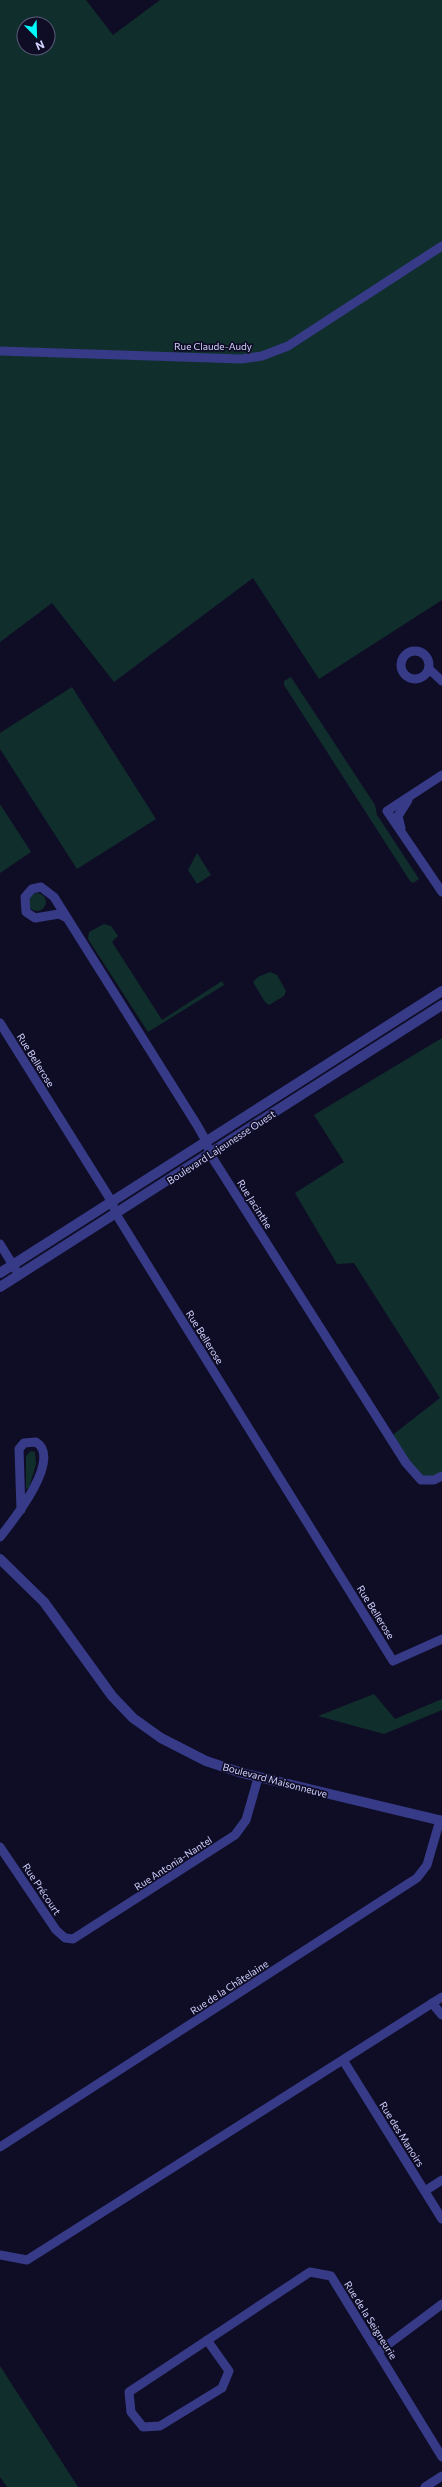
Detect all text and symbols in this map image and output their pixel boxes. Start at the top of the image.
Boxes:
north arrow [16,16,56,56]
text: N [34,38,46,53]
street label: Rue Claude-Audy [174,340,252,352]
street label: Rue Bellerose [15,1031,57,1089]
street label: Boulevard Lajeunesse Ouest [165,1107,277,1187]
street label: Rue Jacinthe [235,1177,275,1231]
street label: Rue Bellerose [184,1308,226,1366]
street label: Rue Bellerose [355,1583,397,1641]
street label: Boulevard Maisonneuve [221,1760,329,1800]
street label: Rue Antonia-Nantel [132,1833,214,1893]
street label: Rue Précourt [20,1861,64,1917]
street label: Rue de la Châtelaine [188,1957,270,2017]
street label: Rue des Manoirs [377,2099,427,2169]
street label: Rue de la Seigneurie [342,2279,400,2361]

